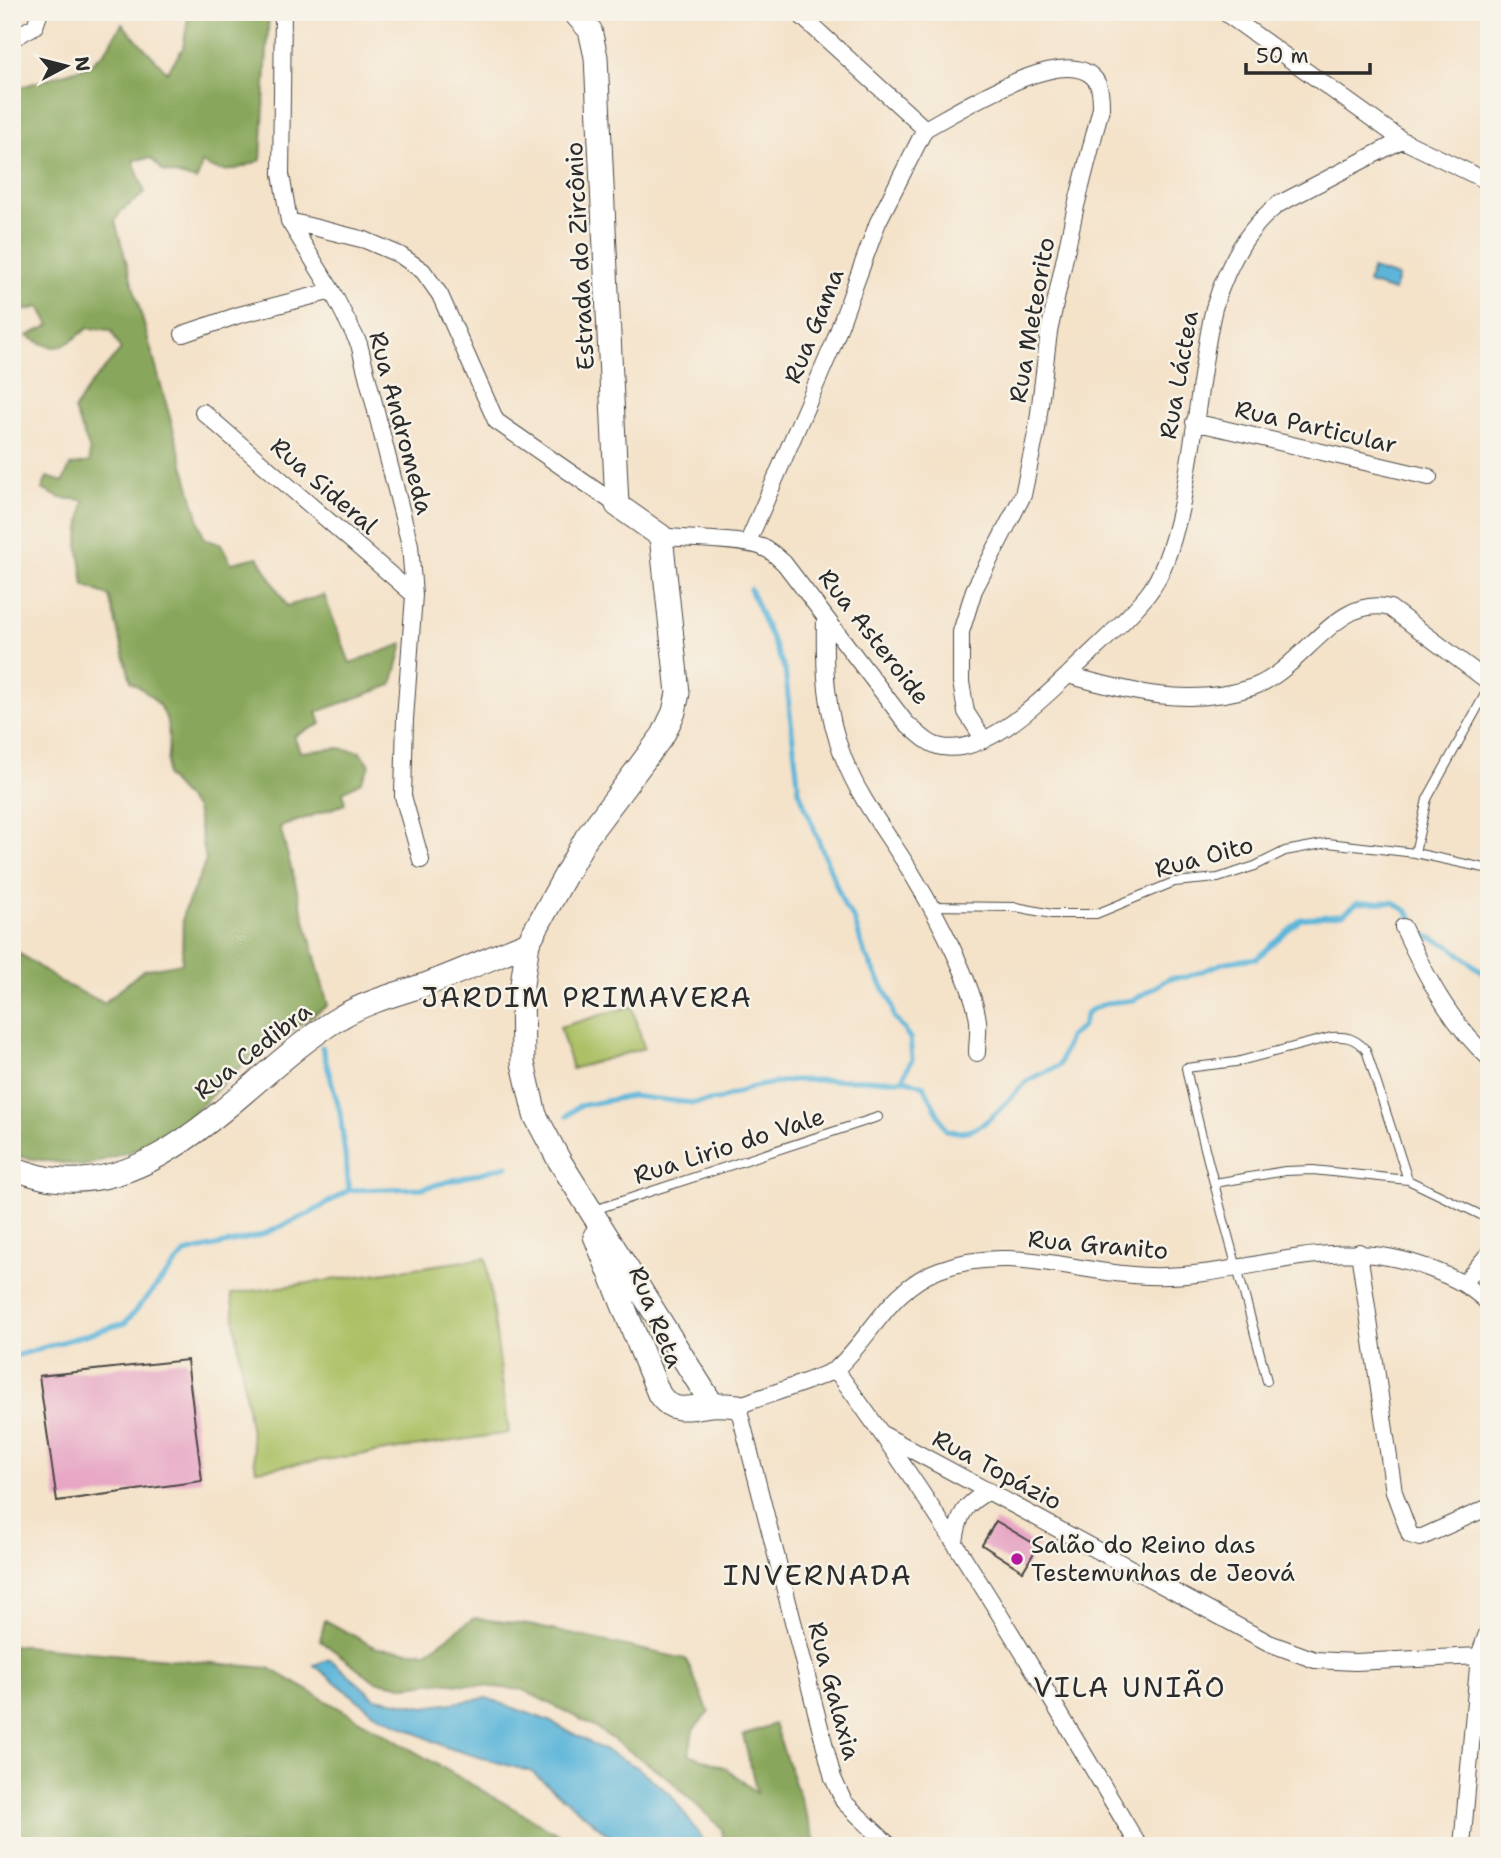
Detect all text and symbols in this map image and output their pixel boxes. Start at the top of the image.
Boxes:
north arrow [32,32,102,102]
scale bar [1246,32,1370,76]
text: 50 m [1256,42,1309,70]
text: N [69,55,96,73]
street label: Estrada do Zircônio [558,141,602,371]
street label: Rua Meteorito [1002,235,1062,405]
street label: Rua Gama [776,264,852,388]
street label: Rua Láctea [1152,308,1206,442]
street label: Rua Andromeda [361,328,441,518]
street label: Rua Particular [1232,393,1400,461]
street label: Rua Sideral [263,430,385,542]
street label: Rua Asteroide [811,563,937,711]
street label: Rua Oito [1151,829,1257,885]
district label: JARDIM PRIMAVERA [421,978,753,1016]
street label: Rua Cedibra [188,995,318,1107]
street label: Rua Lirio do Vale [630,1100,828,1192]
street label: Rua Granito [1026,1223,1170,1267]
street label: Rua Reta [621,1261,691,1373]
street label: Rua Topázio [927,1422,1067,1518]
place label: Salão do Reino das Testemunhas de Jeová [1031,1529,1295,1589]
marker: Salão do Reino das Testemunhas de Jeová [1009,1551,1025,1567]
district label: INVERNADA [723,1556,913,1594]
street label: Rua Galaxia [800,1618,868,1764]
district label: VILA UNIÃO [1033,1668,1227,1706]

